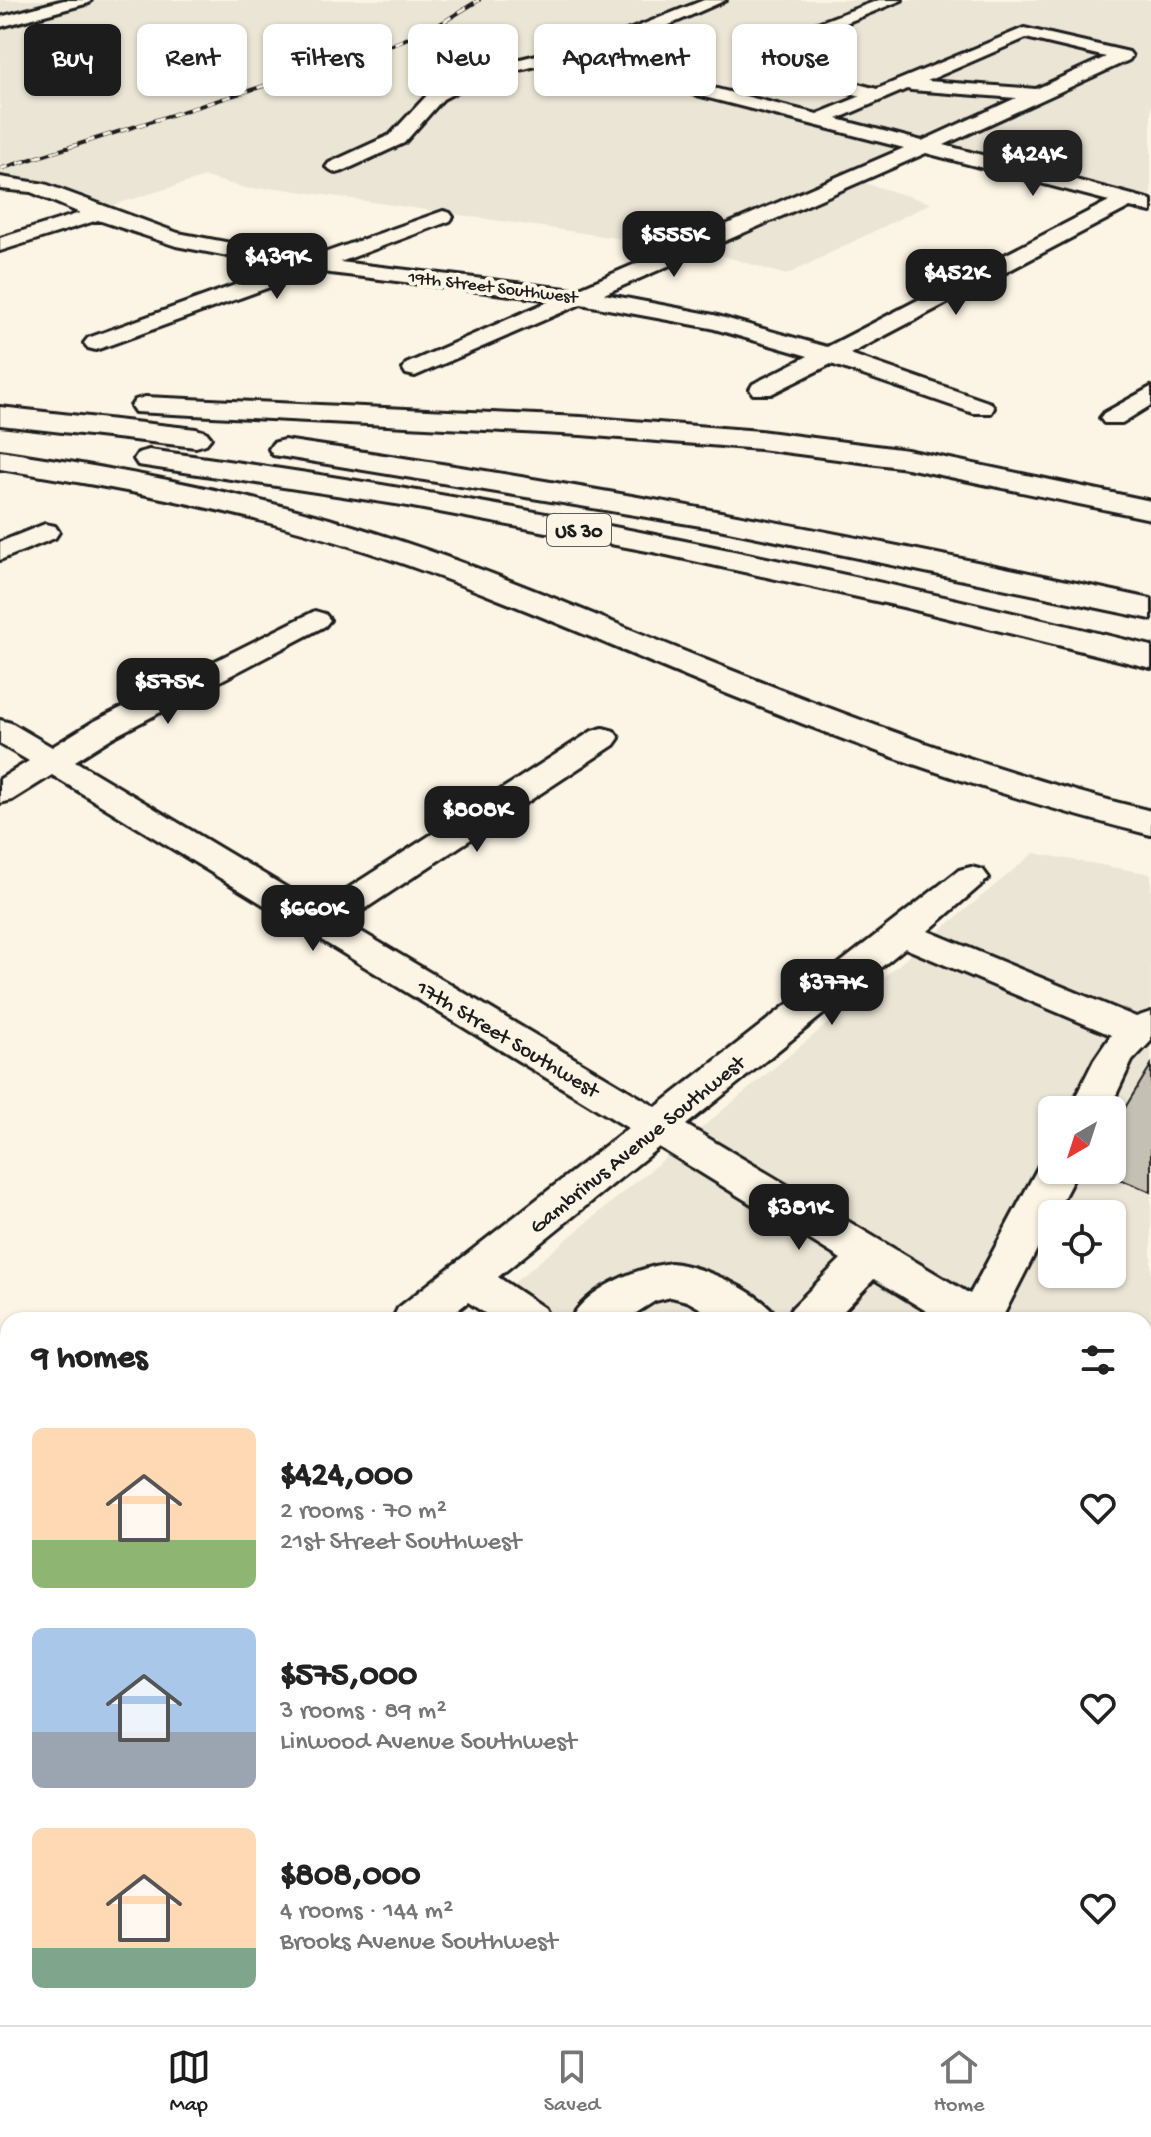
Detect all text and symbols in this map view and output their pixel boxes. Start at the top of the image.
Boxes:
chip: Buy [24,24,121,96]
chip: Rent [137,24,247,96]
chip: Filters [263,24,392,96]
chip: New [408,24,518,96]
chip: Apartment [534,24,716,96]
chip: House [732,24,857,96]
pin: $424K [977,130,1089,198]
text: $424K [1001,140,1065,171]
pin: $555K [618,211,730,279]
text: $555K [640,221,708,252]
pin: $439K [221,233,333,301]
text: $439K [245,243,309,274]
pin: $452K [900,249,1012,317]
text: $452K [924,259,988,290]
street label: 19th Street Southwest [406,268,580,309]
road number: US 30 [547,514,611,546]
pin: $575K [112,658,224,726]
text: $575K [135,668,201,699]
pin: $808K [421,786,533,854]
text: $808K [442,796,512,827]
pin: $660K [257,885,369,953]
text: $660K [279,895,347,926]
pin: $377K [776,959,888,1027]
text: $377K [799,969,865,1000]
street label: 17th Street Southwest [410,975,605,1106]
street label: Gambrinus Avenue Southwest [526,1050,753,1241]
north arrow [1038,1096,1126,1184]
map controls [1038,1096,1126,1288]
pin: $381K [743,1184,855,1252]
text: $381K [767,1194,831,1225]
button: locate [1038,1200,1126,1288]
icon: filters [1076,1338,1120,1382]
text: 9 homes [32,1340,147,1380]
text: $424,000 [280,1457,413,1497]
icon: home [96,1460,192,1556]
icon: heart [1076,1486,1120,1530]
text: 2 rooms · 70 m² [280,1497,447,1528]
text: 21st Street Southwest [280,1528,521,1559]
text: $575,000 [280,1657,417,1697]
icon: home [96,1660,192,1756]
icon: heart [1076,1686,1120,1730]
text: 3 rooms · 89 m² [280,1697,447,1728]
text: Linwood Avenue Southwest [280,1728,576,1759]
text: $808,000 [280,1857,420,1897]
icon: home [96,1860,192,1956]
icon: heart [1076,1886,1120,1930]
text: 4 rooms · 144 m² [280,1897,453,1928]
text: Brooks Avenue Southwest [280,1928,557,1959]
tab: Map [167,2045,211,2119]
tab: Saved [544,2045,600,2119]
tab: Home [933,2045,984,2119]

